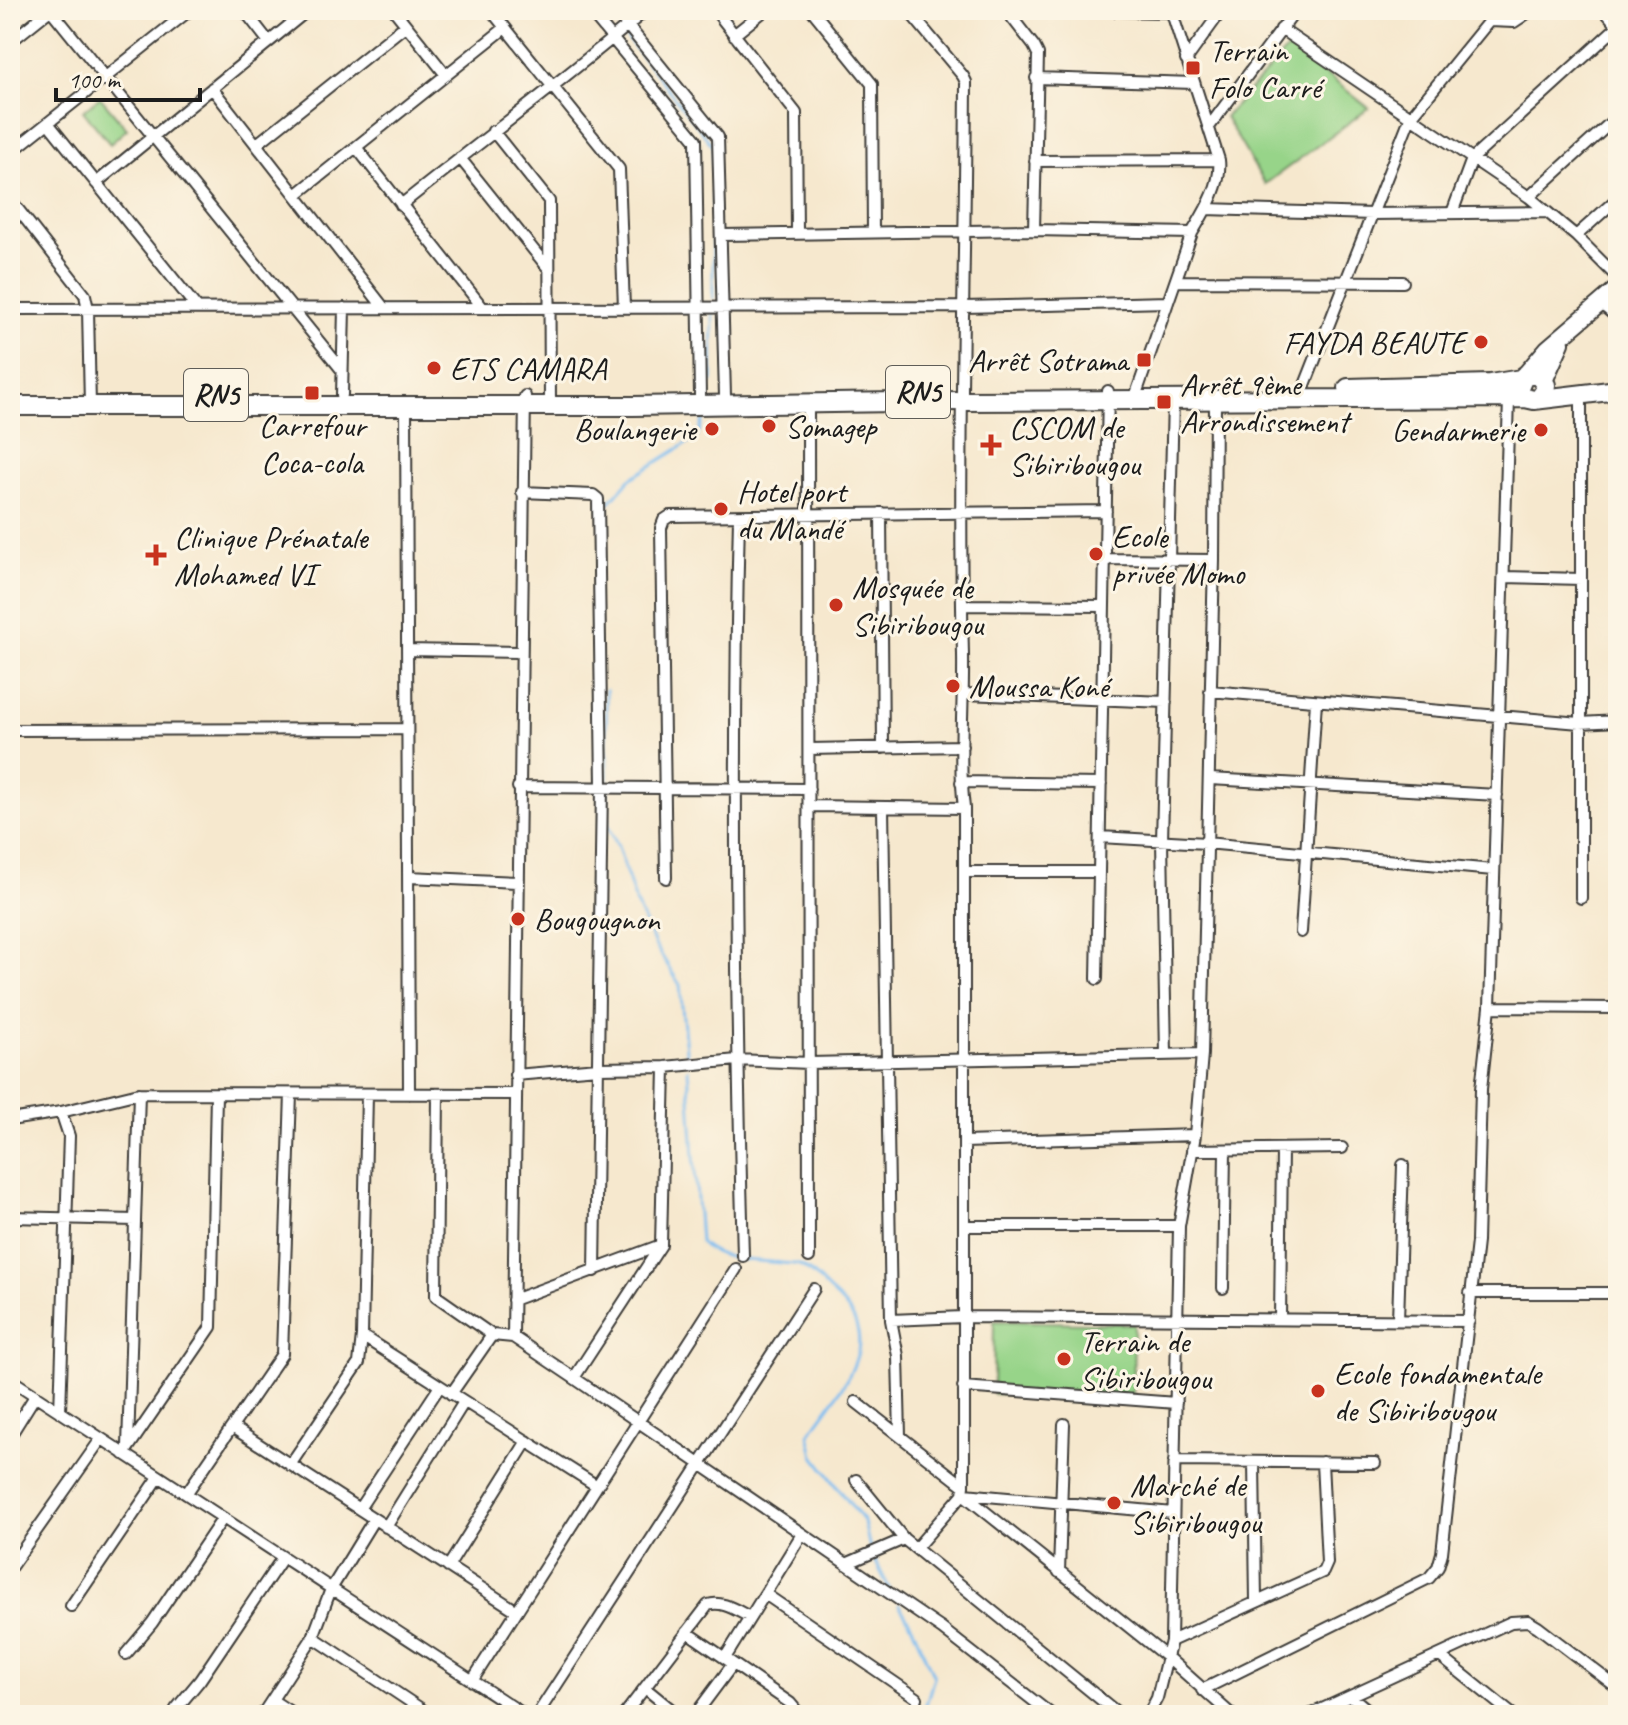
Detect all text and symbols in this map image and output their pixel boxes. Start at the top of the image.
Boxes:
place label: Terrain Folo Carré [1209,30,1325,108]
scale bar [56,52,200,102]
marker: Terrain Folo Carré [1184,59,1202,77]
text: 100 m [68,65,122,95]
place label: FAYDA BEAUTE [1284,322,1469,363]
marker: FAYDA BEAUTE [1472,333,1490,351]
place label: Arrêt Sotrama [968,340,1131,381]
place label: ETS CAMARA [450,348,608,389]
marker: Arrêt Sotrama [1135,351,1153,369]
marker: ETS CAMARA [425,359,443,377]
place label: Arrêt 9ème Arrondissement [1180,364,1353,442]
road number: RN5 [886,366,950,418]
road number: RN5 [184,369,248,421]
marker: Carrefour Coca-cola [303,384,321,402]
marker: Arrêt 9ème Arrondissement [1155,393,1173,411]
place label: Carrefour Coca-cola [259,405,369,483]
place label: Somagep [785,406,878,447]
place label: CSCOM de Sibiribougou [1009,407,1142,485]
place label: Boulangerie [574,409,699,450]
place label: Gendarmerie [1391,410,1528,451]
marker: Somagep [760,417,778,435]
marker: Boulangerie [703,420,721,438]
marker: Gendarmerie [1532,421,1550,439]
marker: CSCOM de Sibiribougou [980,434,1002,456]
place label: Hotel port du Mandé [737,471,849,549]
marker: Hotel port du Mandé [712,500,730,518]
place label: Ecole privée Momo [1112,516,1246,594]
place label: Clinique Prénatale Mohamed VI [174,517,370,595]
marker: Clinique Prénatale Mohamed VI [145,544,167,566]
marker: Ecole privée Momo [1087,545,1105,563]
place label: Mosquée de Sibiribougou [852,567,985,645]
marker: Mosquée de Sibiribougou [827,596,845,614]
place label: Moussa Koné [969,666,1113,707]
marker: Moussa Koné [944,677,962,695]
place label: Bougougnon [534,899,661,940]
marker: Bougougnon [509,910,527,928]
place label: Terrain de Sibiribougou [1080,1321,1213,1399]
marker: Terrain de Sibiribougou [1055,1350,1073,1368]
place label: Ecole fondamentale de Sibiribougou [1334,1353,1544,1431]
marker: Ecole fondamentale de Sibiribougou [1309,1382,1327,1400]
place label: Marché de Sibiribougou [1130,1465,1263,1543]
marker: Marché de Sibiribougou [1105,1494,1123,1512]

